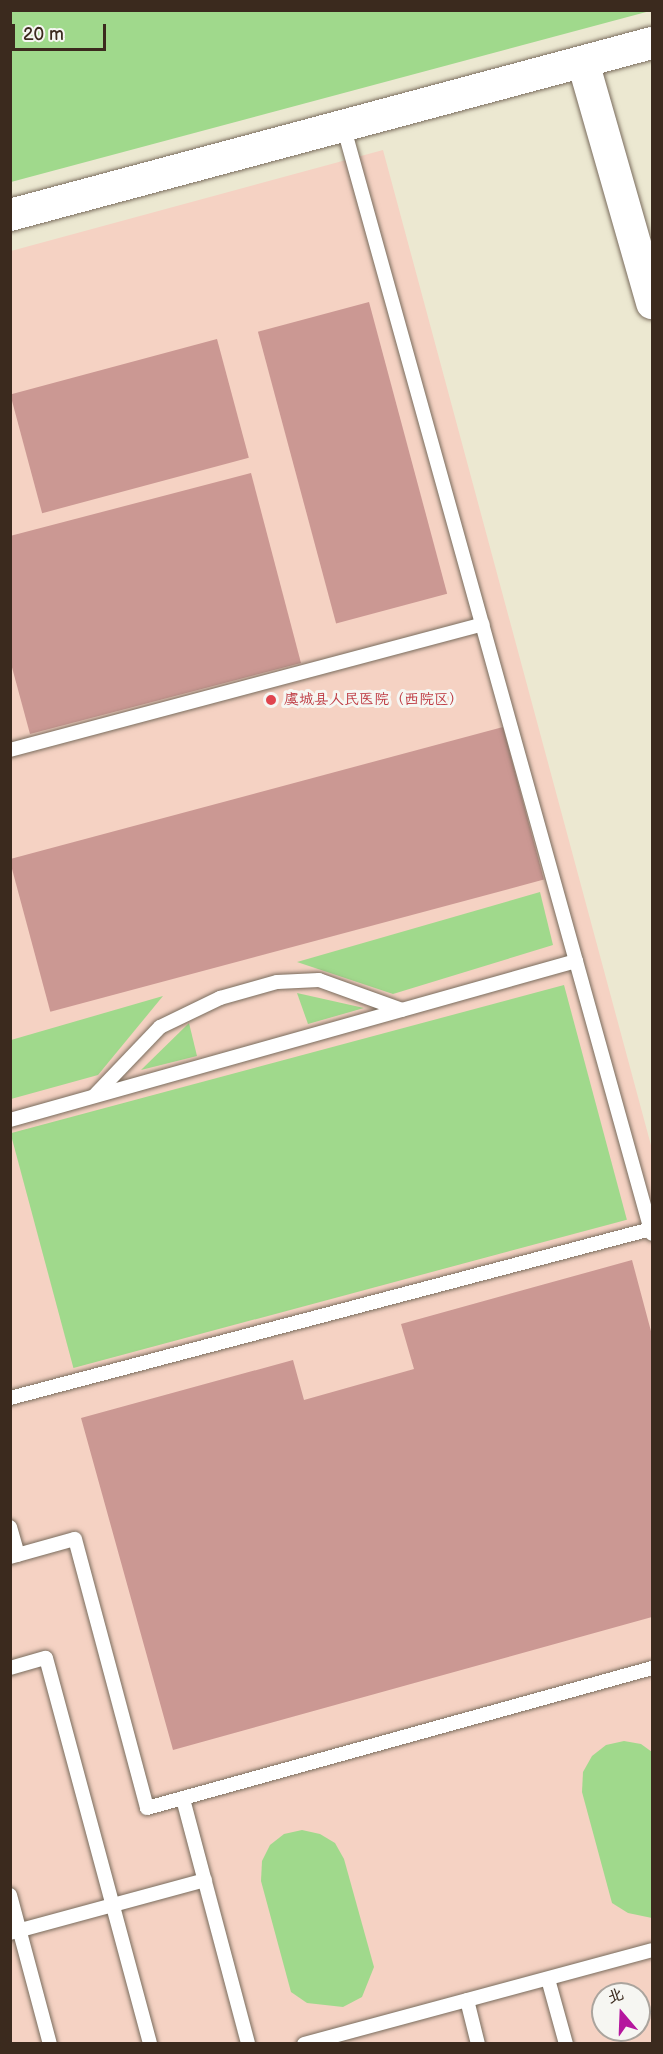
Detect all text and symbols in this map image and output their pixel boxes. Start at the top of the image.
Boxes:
scale bar [15,12,110,50]
text: 20 m [23,24,64,45]
marker: 虞城县人民医院（西院区） [262,691,280,709]
place label: 虞城县人民医院（西院区） [284,691,464,709]
north arrow [591,1982,651,2042]
text: 北 [605,1985,626,2008]

